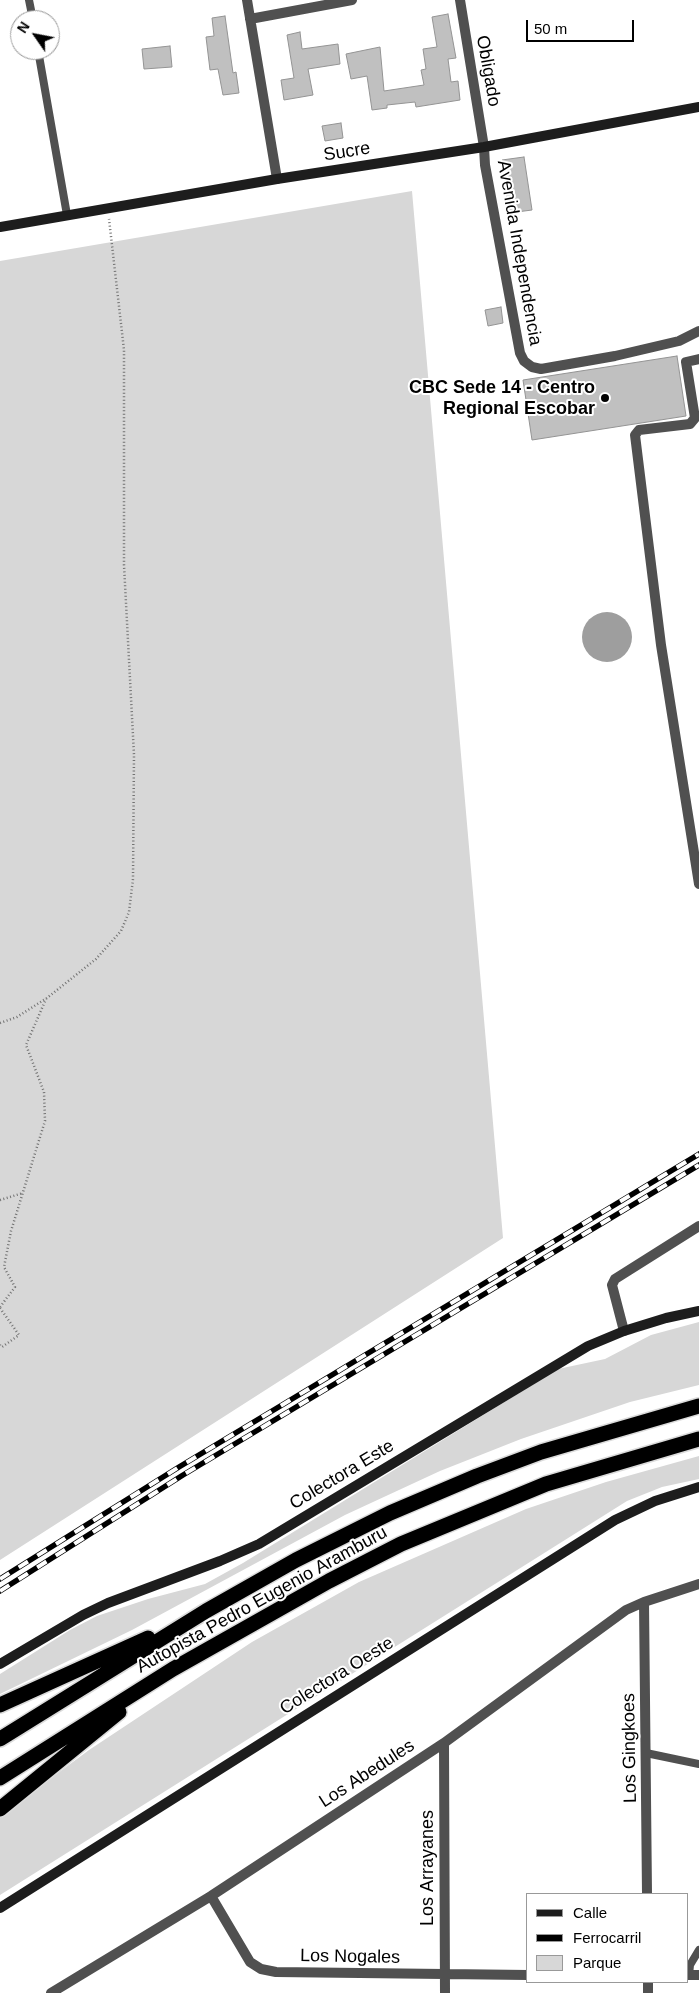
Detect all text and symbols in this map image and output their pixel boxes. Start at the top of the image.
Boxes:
north arrow [10,10,60,60]
scale bar [529,10,636,42]
text: N [14,19,33,36]
text: 50 m [534,20,567,37]
street label: Obligado [471,34,505,108]
street label: Sucre [322,138,372,166]
street label: Avenida Independencia [492,159,546,347]
place label: CBC Sede 14 - Centro Regional Escobar [409,377,595,419]
marker: CBC Sede 14 - Centro Regional Escobar [599,392,611,404]
street label: Colectora Este [286,1435,398,1515]
street label: Autopista Pedro Eugenio Aramburu [133,1522,391,1678]
street label: Colectora Oeste [276,1632,398,1720]
street label: Los Gingkoes [618,1693,642,1803]
street label: Los Abedules [315,1735,419,1813]
street label: Los Arrayanes [417,1810,439,1926]
legend [526,1893,689,1983]
text: Calle [573,1904,607,1921]
text: Ferrocarril [573,1929,641,1946]
street label: Los Nogales [300,1945,400,1969]
text: Parque [573,1954,621,1971]

